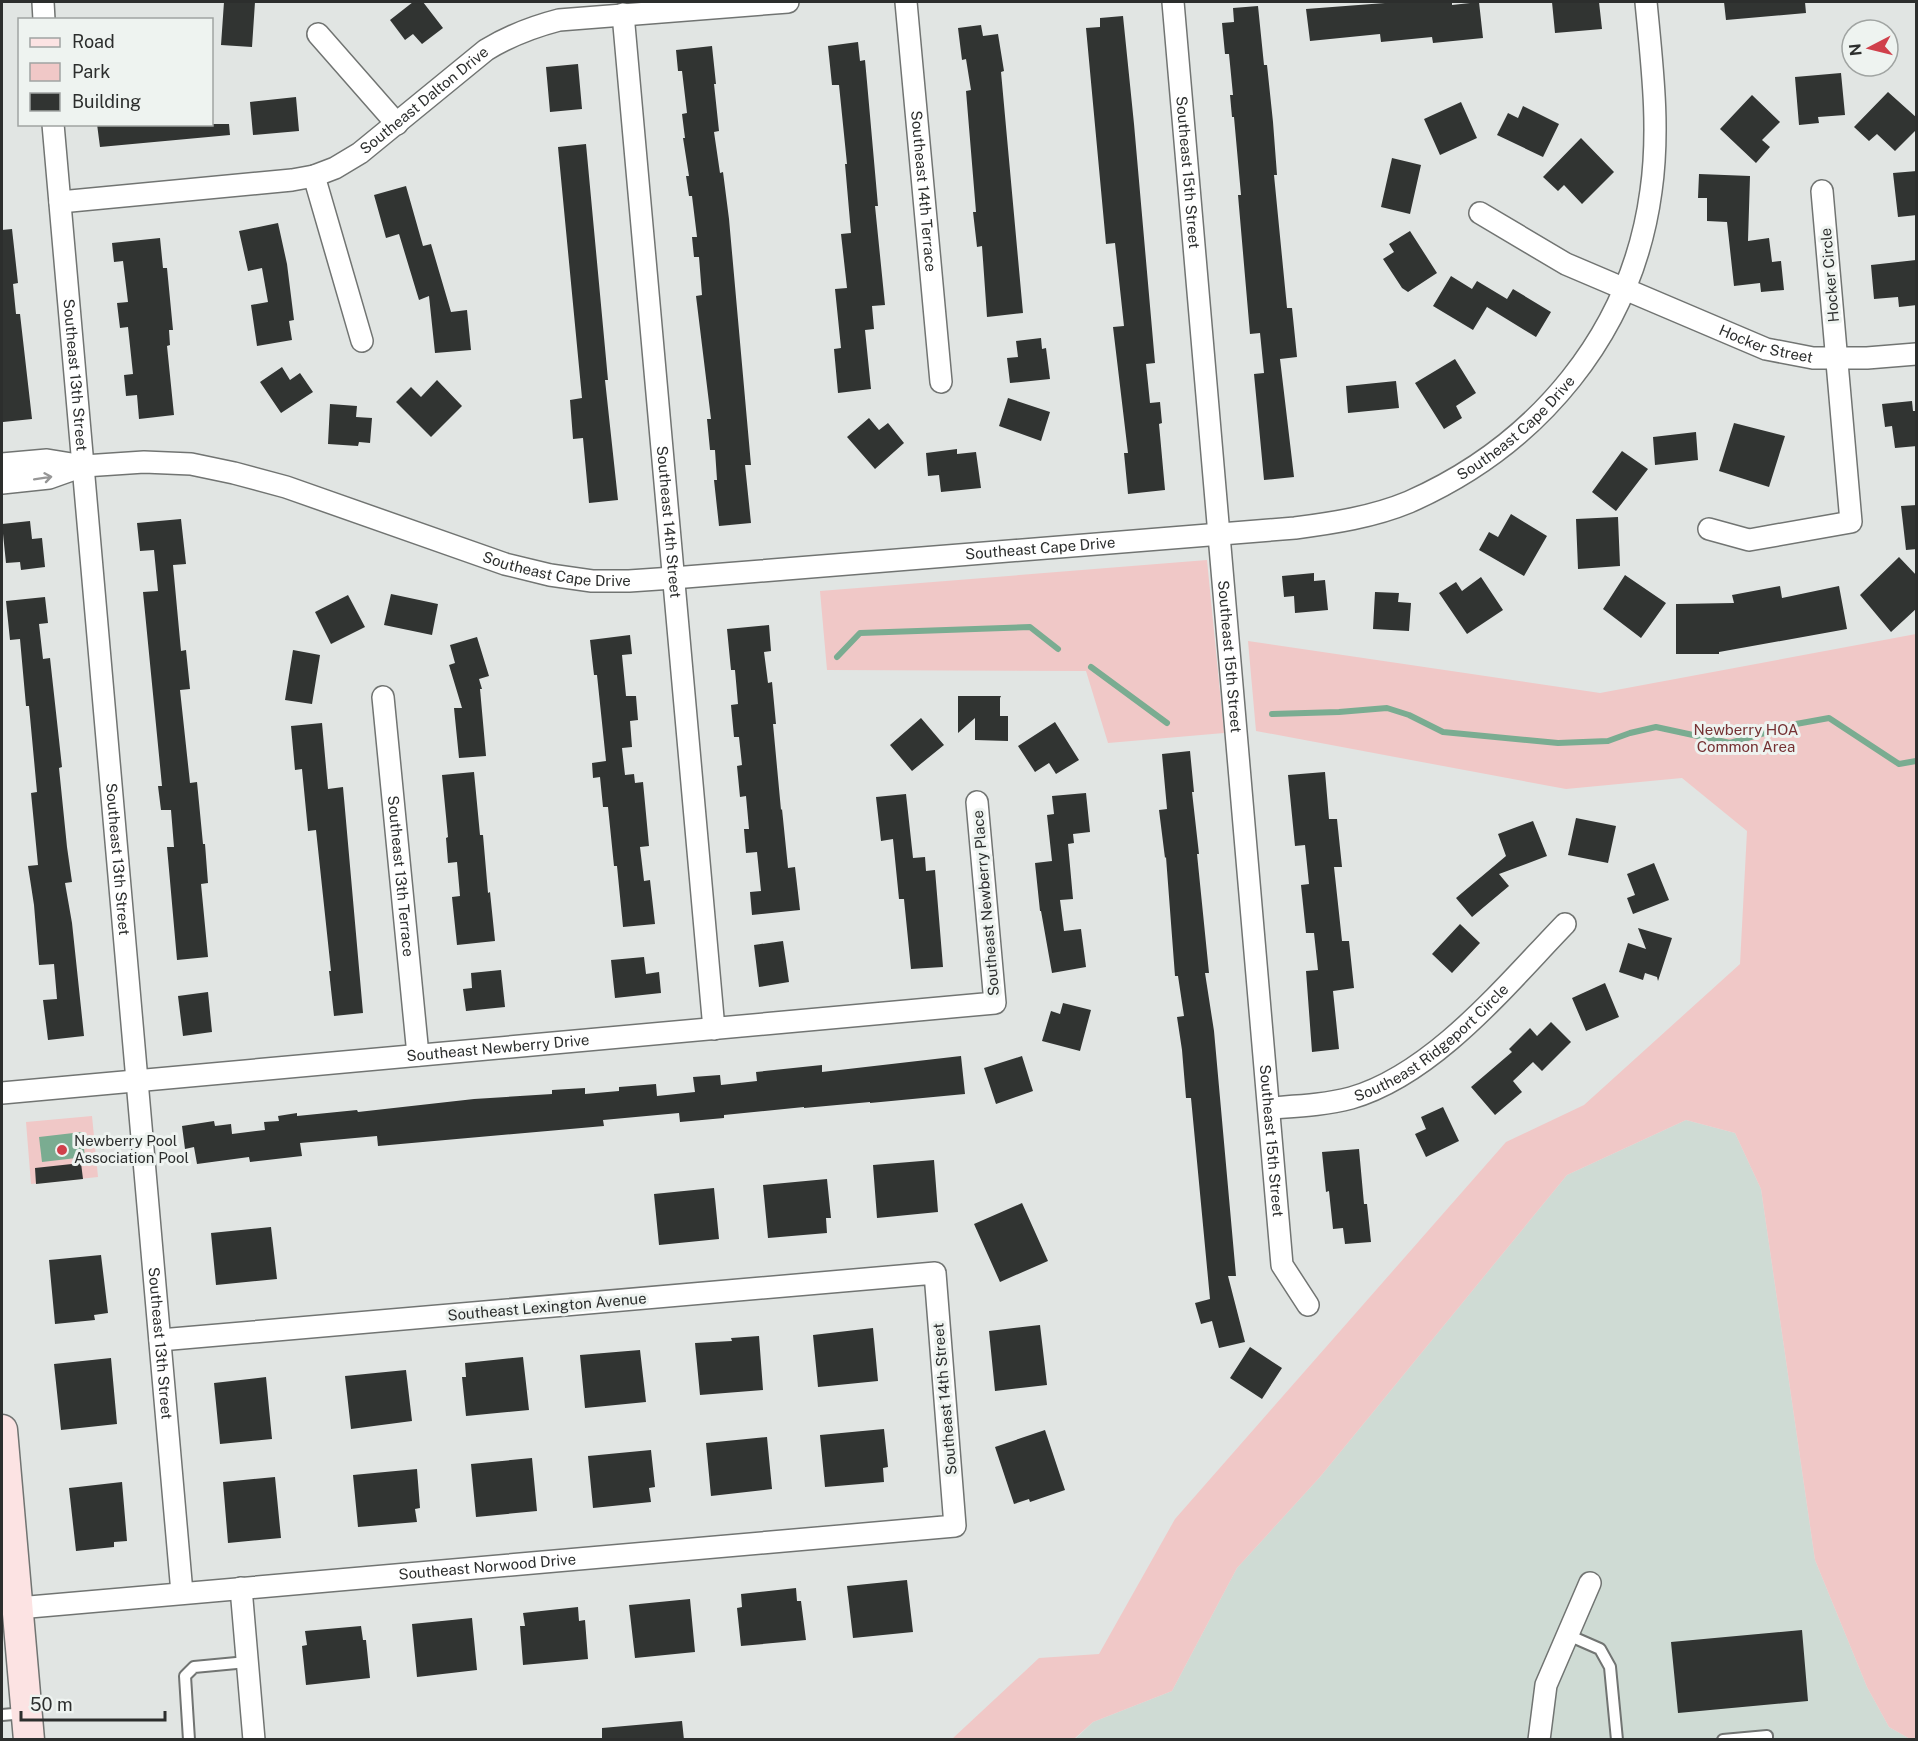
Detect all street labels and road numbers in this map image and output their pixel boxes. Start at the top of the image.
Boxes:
street label: Southeast Dalton Drive [356,43,491,157]
street label: Southeast 15th Street [1173,95,1203,249]
street label: Southeast 14th Terrace [908,110,940,272]
street label: Hocker Circle [1817,227,1842,323]
street label: Southeast 13th Street [60,298,91,452]
street label: Hocker Street [1717,321,1815,366]
street label: Southeast Cape Drive [1454,372,1578,483]
street label: Southeast 14th Street [654,445,684,599]
street label: Southeast Cape Drive [964,533,1116,562]
street label: Southeast Cape Drive [481,548,631,589]
street label: Southeast 15th Street [1215,580,1245,734]
street label: Southeast 13th Street [103,782,133,936]
street label: Southeast 13th Terrace [385,795,417,957]
street label: Southeast Newberry Place [969,809,1002,997]
street label: Southeast Ridgeport Circle [1352,980,1512,1105]
street label: Southeast Newberry Drive [406,1031,590,1064]
street label: Southeast 15th Street [1257,1064,1287,1218]
street label: Southeast 13th Street [145,1266,176,1420]
street label: Southeast Lexington Avenue [447,1289,647,1324]
street label: Southeast 14th Street [929,1322,960,1476]
street label: Southeast Norwood Drive [398,1550,577,1583]

